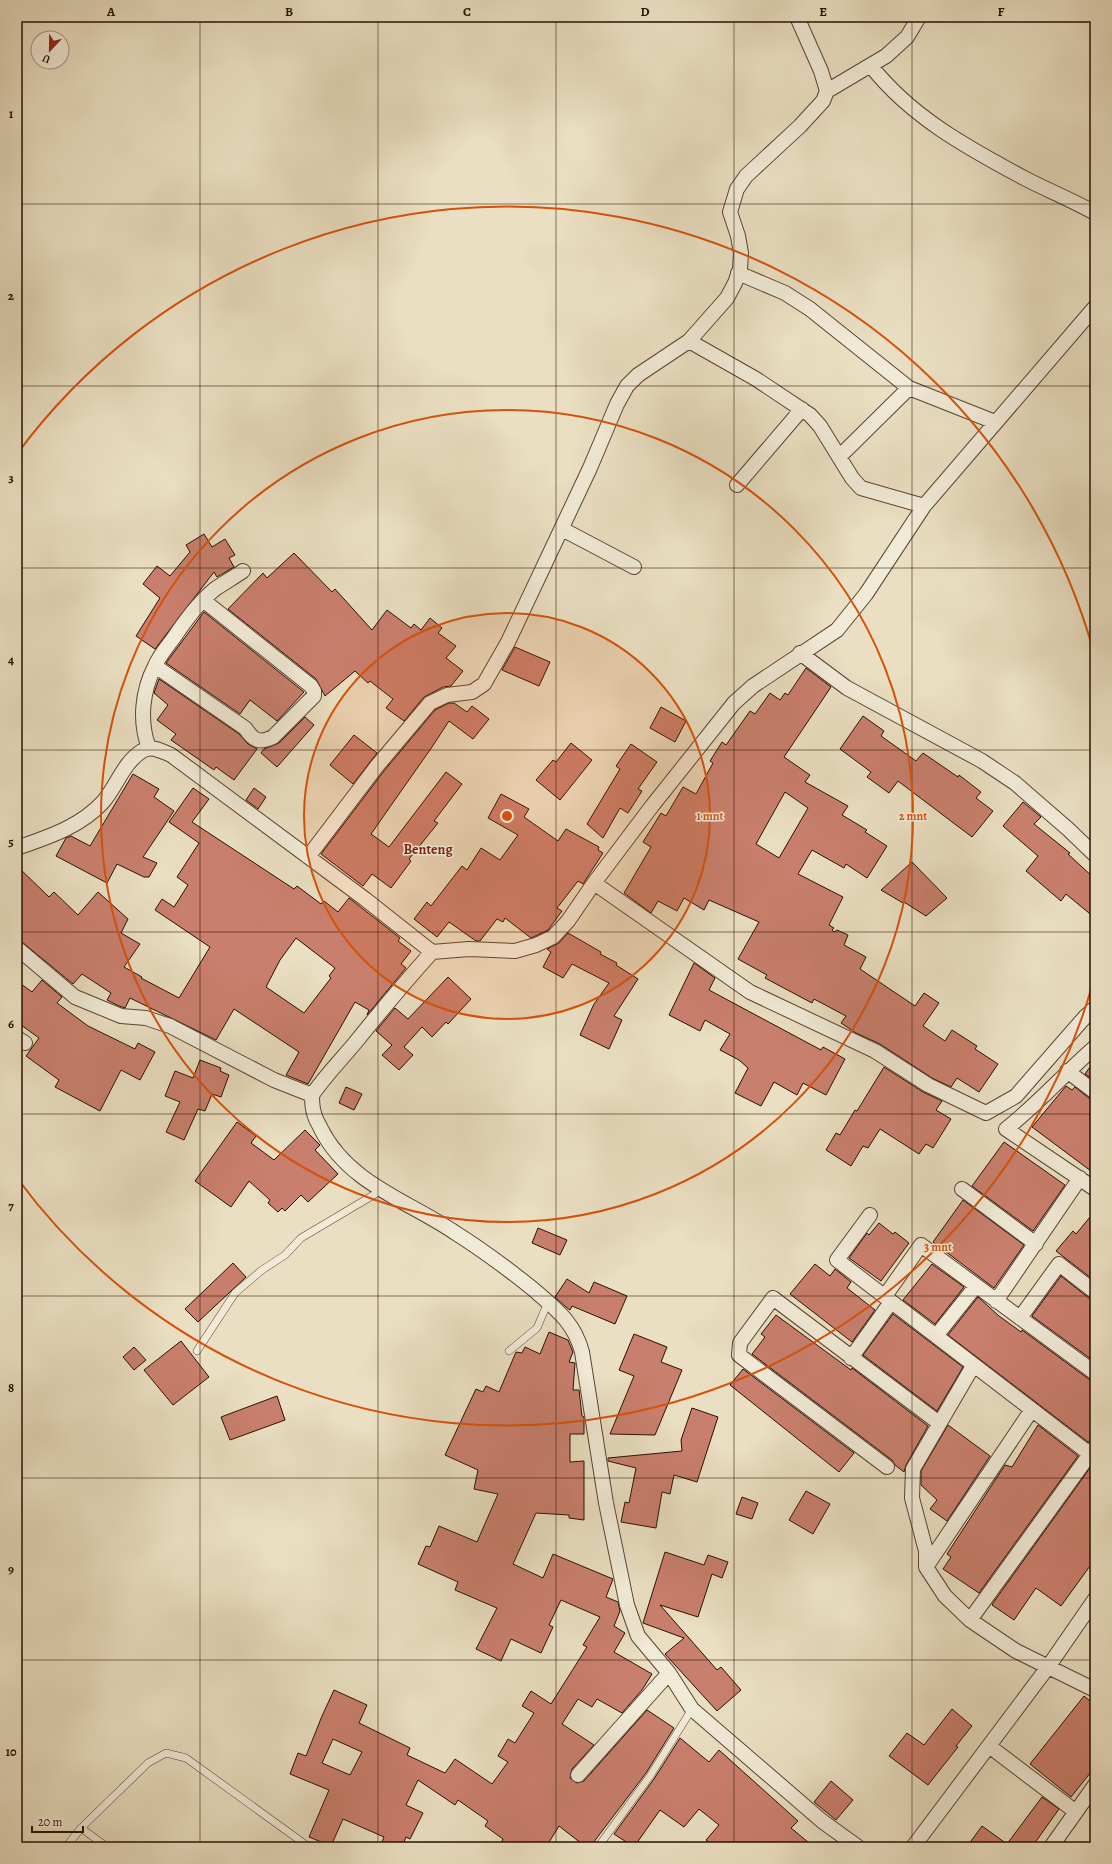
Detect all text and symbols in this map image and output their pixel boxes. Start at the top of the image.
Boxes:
text: A [106,3,116,20]
text: B [285,3,293,20]
text: C [463,3,471,20]
text: D [640,3,650,20]
text: E [819,3,827,20]
text: F [998,3,1005,20]
north arrow [30,30,70,70]
text: U [40,50,53,67]
text: 1 [9,105,14,122]
text: 2 [8,287,15,304]
text: 3 [8,469,14,486]
text: 4 [8,651,14,668]
text: 1 mnt [696,808,724,824]
text: 2 mnt [899,808,927,824]
centre of rings [500,809,514,823]
text: 5 [8,833,14,850]
district label: Benteng [403,840,453,859]
text: 6 [8,1015,14,1032]
text: 7 [8,1197,14,1214]
text: 3 mnt [924,1239,952,1255]
text: 8 [8,1379,14,1396]
text: 9 [8,1561,14,1578]
text: 10 [5,1743,17,1760]
scale bar [32,1808,83,1834]
text: 20 m [38,1814,62,1830]

